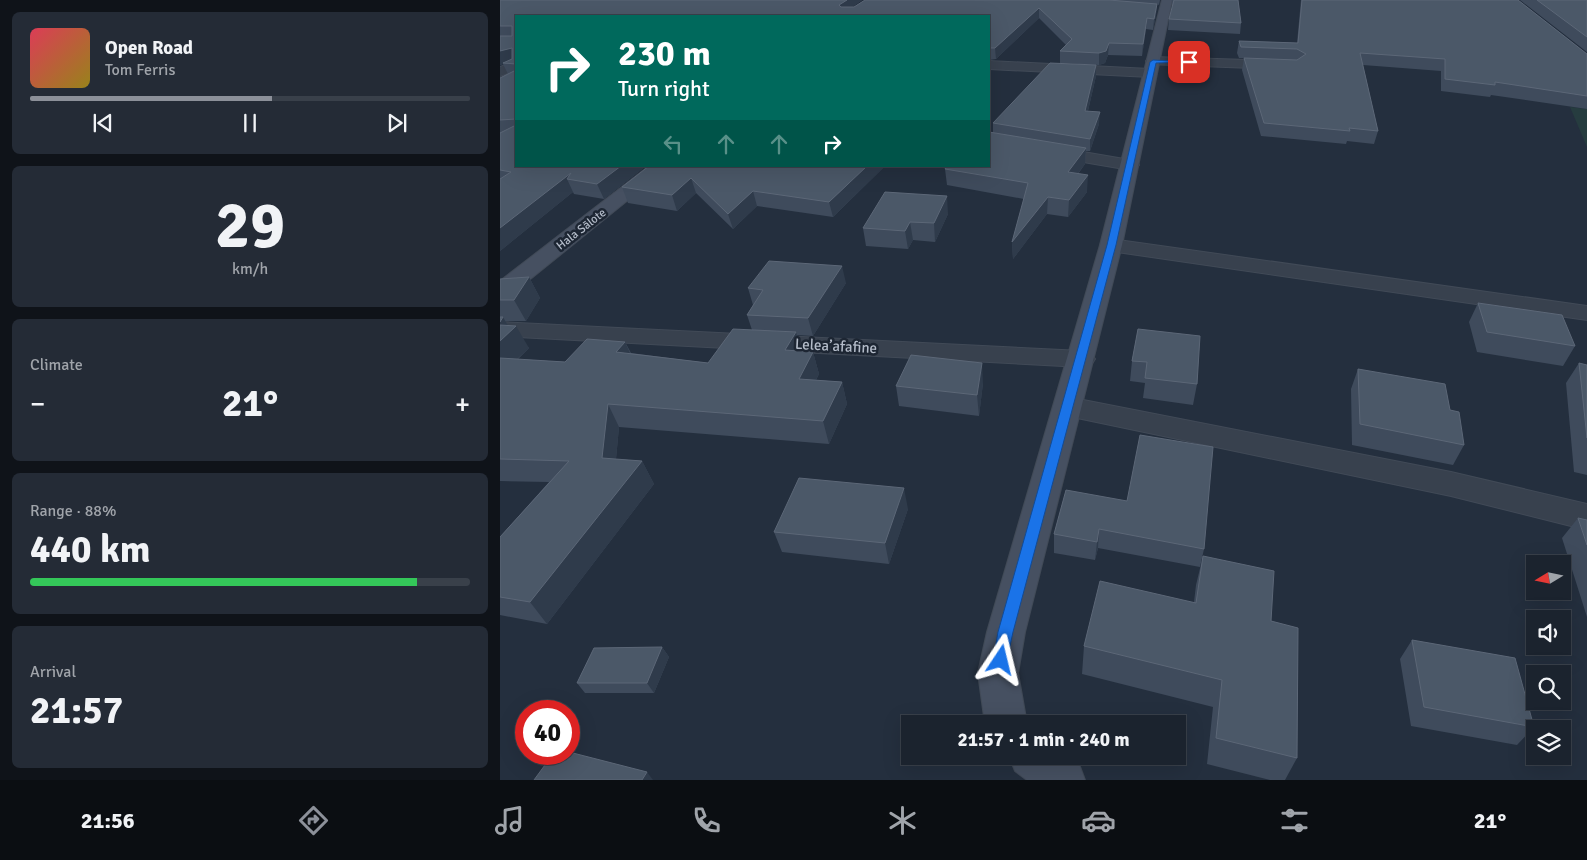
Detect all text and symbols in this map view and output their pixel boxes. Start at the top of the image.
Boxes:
text: 230 m [618,32,711,75]
icon: right [535,35,600,100]
text: Open Road [105,36,193,60]
pin [1168,41,1210,83]
icon: arrive [1175,48,1203,76]
text: Tom Ferris [105,60,175,80]
text: Turn right [618,75,710,102]
icon: previous [89,109,117,137]
icon: pause [236,109,264,137]
icon: next [383,109,411,137]
icon: left [659,130,687,158]
icon: ahead [712,130,740,158]
icon: ahead [765,130,793,158]
icon: right [818,130,846,158]
text: 29 [215,186,285,266]
street label: Hala Sālote [554,205,609,253]
text: km/h [232,259,268,279]
street label: Lelea’afafine [794,335,878,357]
text: Climate [30,355,83,375]
text: 21° [222,380,278,427]
text: − [30,387,45,421]
text: + [455,387,470,421]
text: Range · 88% [30,501,116,521]
text: 440 km [30,526,151,573]
north arrow [1526,555,1571,600]
map controls [1526,555,1571,765]
button: sound [1526,610,1571,655]
position arrow [974,633,1026,685]
text: Arrival [30,662,76,682]
button: search [1526,665,1571,710]
text: 21:57 [30,687,123,734]
speed limit sign: 40 [515,700,580,765]
button: layers [1526,720,1571,765]
text: 21:57 · 1 min · 240 m [957,728,1130,752]
icon: directions [296,803,331,838]
icon: music [492,803,527,838]
icon: phone [689,803,724,838]
icon: climate [885,803,920,838]
icon: car [1081,803,1116,838]
icon: filters [1277,803,1312,838]
text: 21:56 [81,807,135,834]
text: 21° [1474,807,1506,834]

